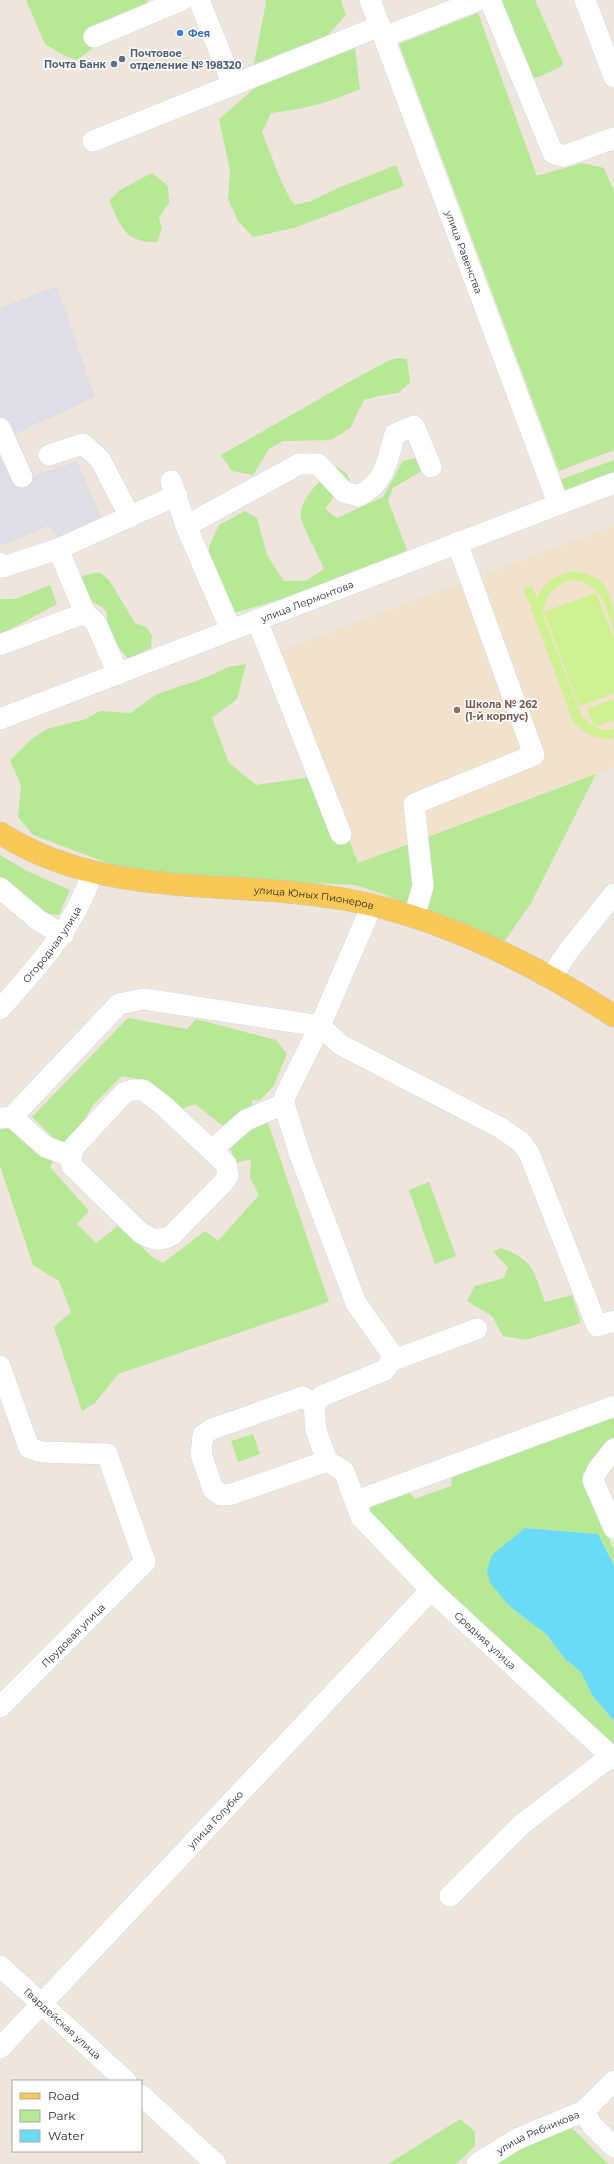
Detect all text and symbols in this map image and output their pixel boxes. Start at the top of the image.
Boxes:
place label: Фея [188,27,210,40]
marker: Фея [175,28,185,38]
place label: Почтовое отделение № 198320 [130,47,242,72]
marker: Почтовое отделение № 198320 [117,54,127,64]
place label: Почта Банк [44,58,107,71]
marker: Почта Банк [109,59,119,69]
street label: улица Равенства [442,208,485,296]
street label: улица Лермонтова [258,578,356,626]
place label: Школа № 262 (1-й корпус) [465,698,538,723]
marker: Школа № 262 (1-й корпус) [452,705,462,715]
street label: улица Юных Пионеров [253,883,375,912]
street label: Огородная улица [20,904,84,986]
street label: Прудовая улица [39,1601,108,1670]
street label: Средняя улица [452,1609,519,1672]
street label: улица Голубко [184,1788,246,1852]
street label: Гвардейская улица [21,1985,104,2062]
legend [12,2080,142,2152]
text: Road [48,2088,79,2103]
text: Park [48,2108,76,2123]
street label: улица Рябчикова [493,2108,581,2158]
text: Water [48,2128,85,2143]

